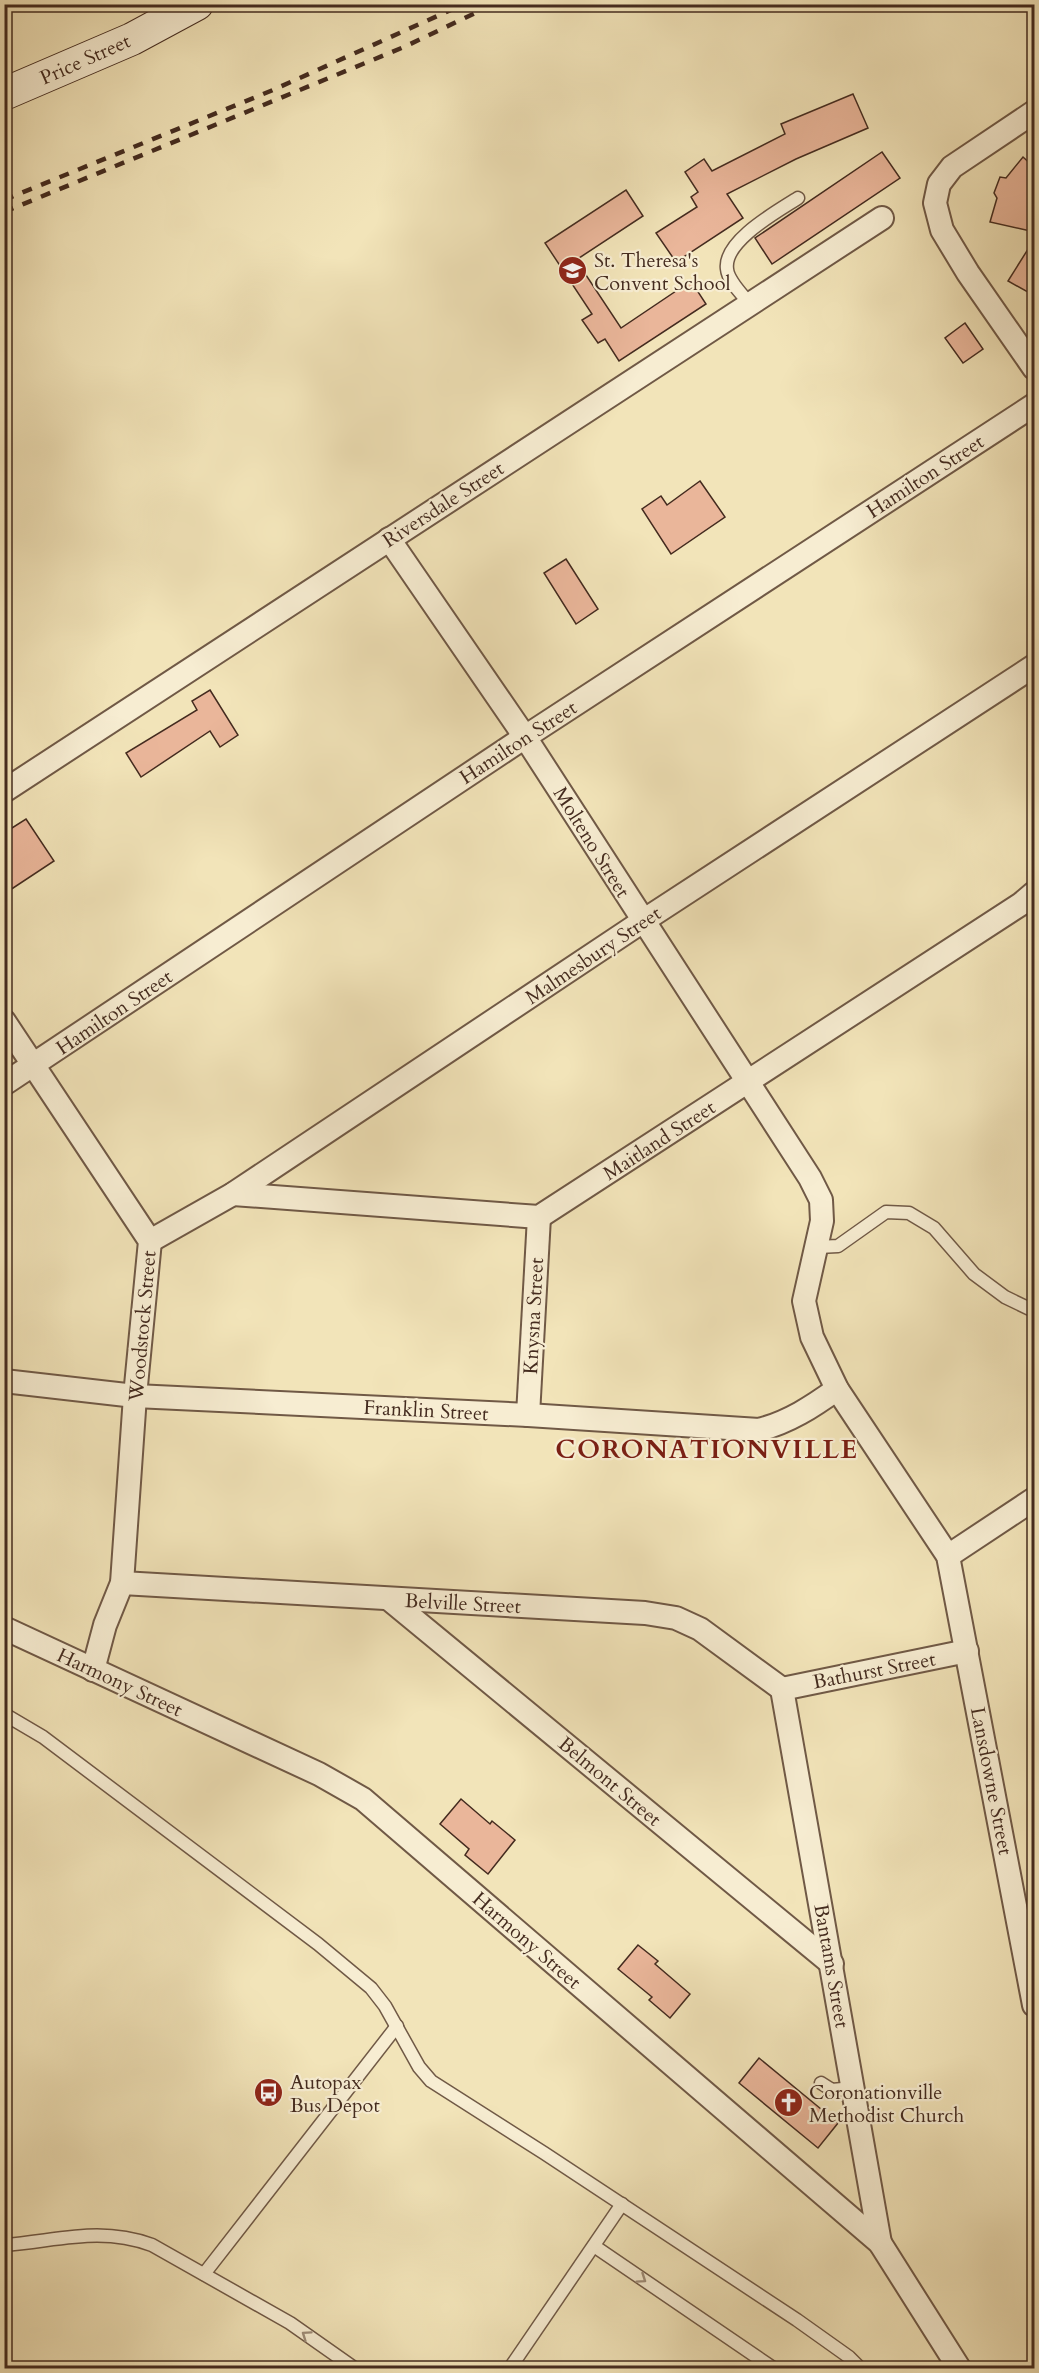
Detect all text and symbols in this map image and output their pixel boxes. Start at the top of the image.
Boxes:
street label: Price Street [36,27,135,91]
place label: St. Theresa's Convent School [594,247,731,297]
school or university icon: St. Theresa's Convent School [557,255,589,287]
street label: Hamilton Street [861,428,990,525]
street label: Riversdale Street [377,455,510,554]
street label: Hamilton Street [454,694,583,791]
street label: Molteno Street [547,782,637,903]
street label: Malmesbury Street [520,900,667,1011]
street label: Hamilton Street [51,963,178,1061]
street label: Maitland Street [598,1094,721,1187]
street label: Woodstock Street [122,1249,163,1404]
street label: Knysna Street [517,1256,550,1375]
street label: Franklin Street [363,1394,490,1427]
district label: CORONATIONVILLE [555,1432,859,1467]
street label: Belville Street [404,1587,522,1620]
street label: Harmony Street [53,1642,188,1724]
street label: Bathurst Street [811,1645,938,1696]
street label: Lansdowne Street [964,1705,1019,1858]
street label: Belmont Street [552,1730,667,1833]
street label: Harmony Street [467,1886,587,1996]
street label: Bantams Street [807,1902,856,2031]
place label: Autopax Bus Depot [290,2069,380,2119]
bus stop icon: Autopax Bus Depot [253,2077,285,2109]
place label: Coronationville Methodist Church [809,2079,964,2129]
church icon: Coronationville Methodist Church [772,2087,804,2119]
one-way arrow [636,2272,647,2283]
one-way arrow [302,2331,313,2342]

